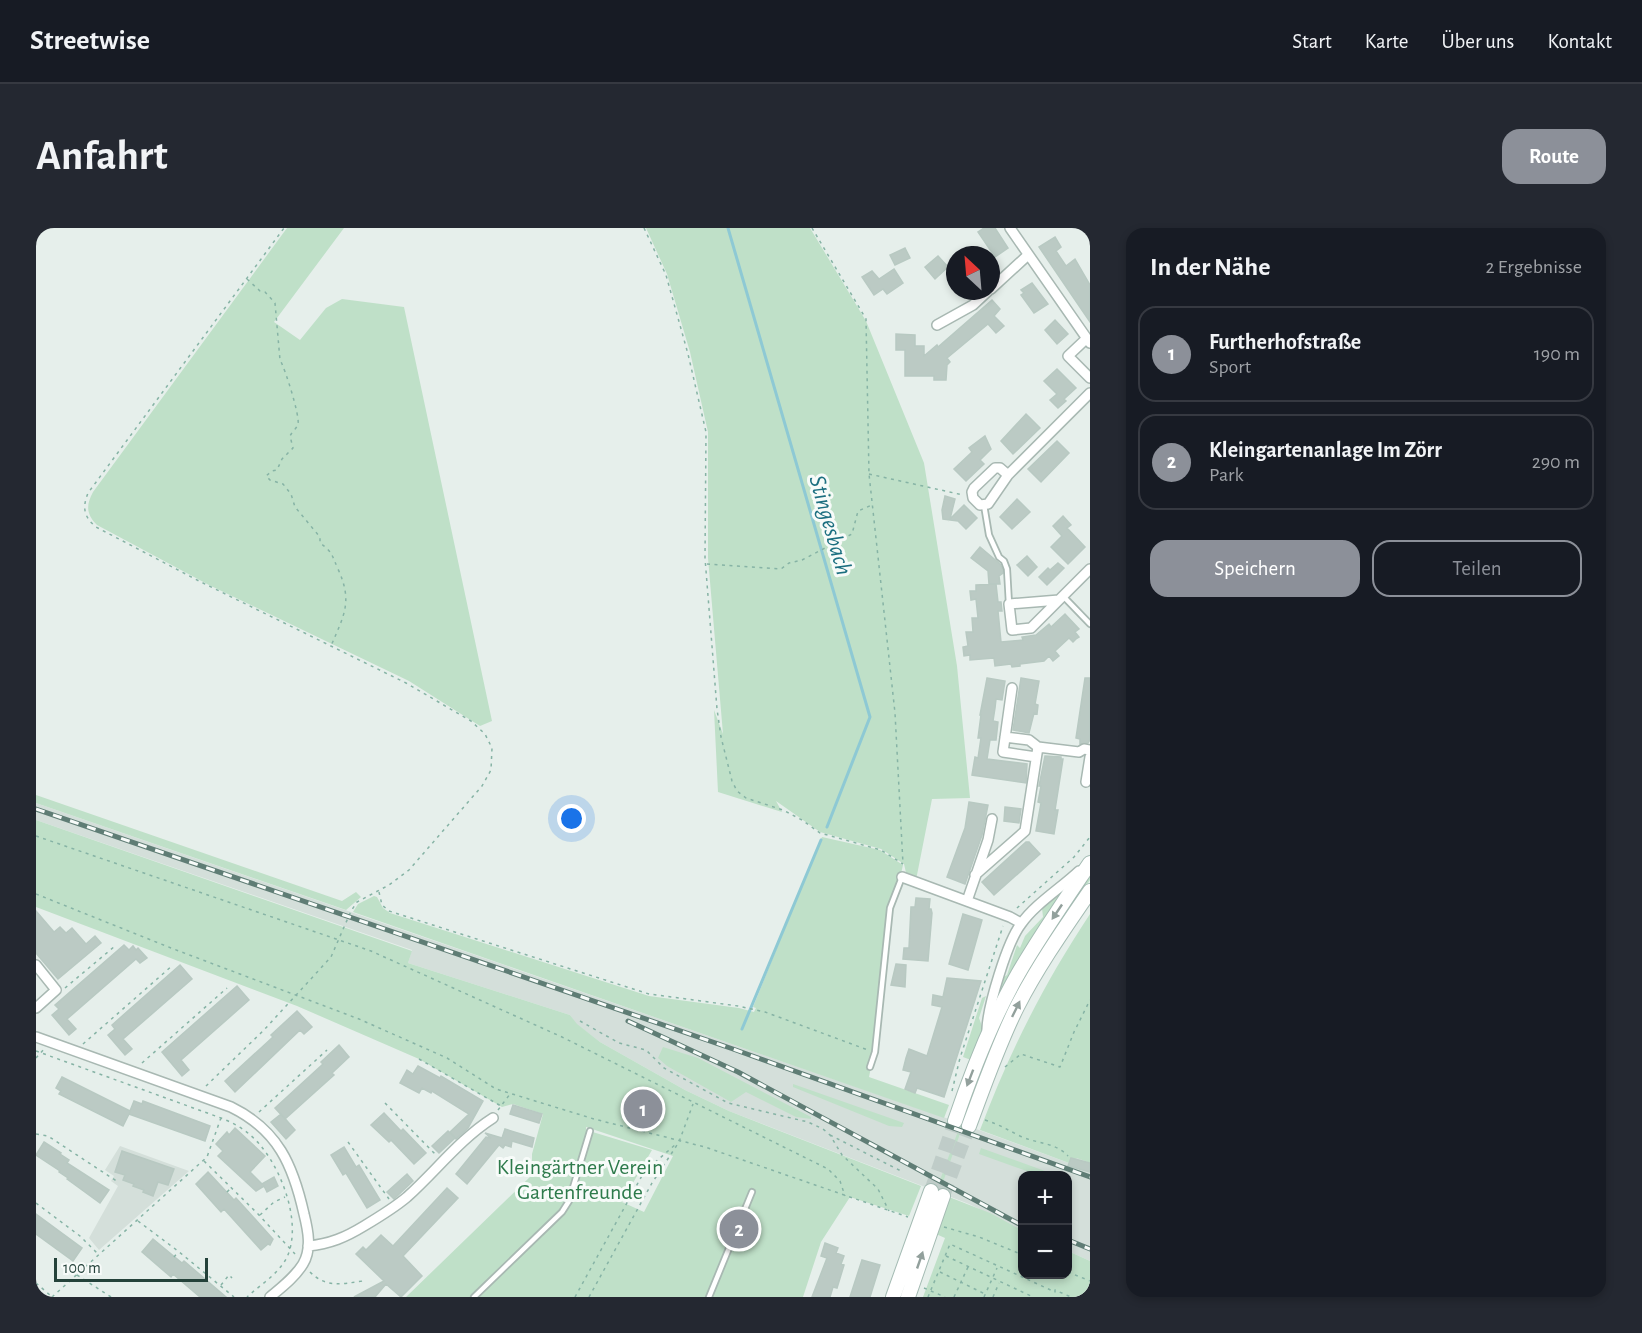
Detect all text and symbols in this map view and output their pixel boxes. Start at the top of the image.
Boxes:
text: Streetwise [30,27,150,55]
text: Start [1292,31,1332,52]
text: Karte [1365,31,1408,52]
text: Über uns [1441,31,1514,52]
text: Kontakt [1547,31,1612,52]
button: Route [1502,129,1606,184]
text: Anfahrt [36,135,168,177]
north arrow [946,246,1000,300]
text: In der Nähe [1150,254,1270,280]
text: 2 Ergebnisse [1485,257,1582,277]
text: Furtherhofstraße [1209,331,1361,353]
text: 1 [1168,344,1175,364]
text: 190 m [1534,344,1580,364]
text: Sport [1209,357,1251,377]
text: Kleingartenanlage Im Zörr [1209,439,1442,461]
text: 2 [1167,452,1176,472]
text: 290 m [1532,452,1580,472]
text: Park [1209,465,1244,485]
water label: Stingesbach [804,473,856,578]
button: Speichern [1150,540,1360,597]
button: Teilen [1372,540,1582,597]
your location [557,804,586,833]
one-way arrow [1052,903,1063,920]
one-way arrow [1012,1001,1021,1018]
one-way arrow [965,1069,975,1087]
pin: 1 [624,1086,662,1132]
park label: Kleingärtner Verein Gartenfreunde [497,1156,663,1203]
map controls [1018,1171,1072,1279]
button: + [1018,1171,1072,1225]
pin: 2 [720,1206,758,1252]
button: − [1018,1225,1072,1279]
one-way arrow [916,1251,926,1269]
scale bar [54,1255,208,1282]
text: 100 m [63,1260,101,1276]

